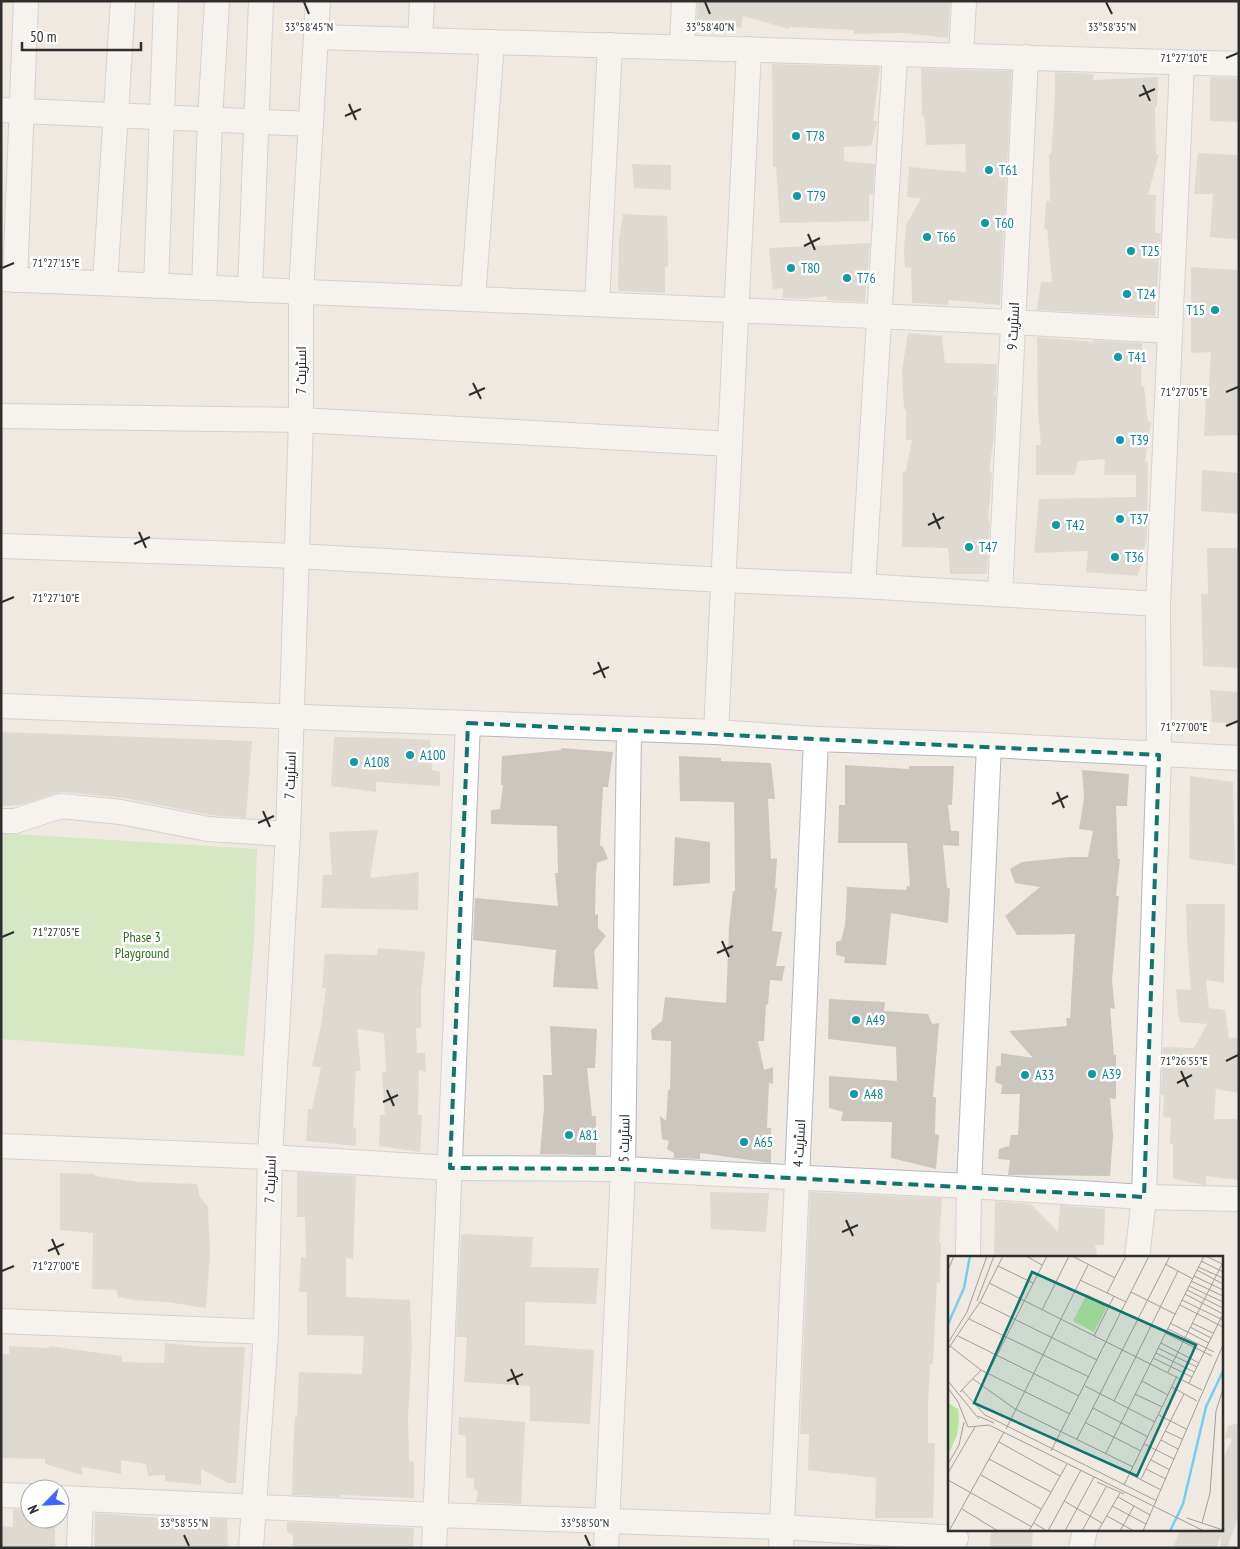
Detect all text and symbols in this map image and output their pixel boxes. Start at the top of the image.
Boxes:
text: 33°58'45"N [285,19,333,34]
text: 33°58'40"N [686,19,734,34]
text: 33°58'35"N [1088,19,1136,34]
scale bar [22,20,141,52]
text: 50 m [30,27,56,46]
text: 71°27'10"E [1160,50,1208,65]
place label: T78 [806,127,825,145]
marker: T78 [790,130,802,142]
place label: T61 [999,161,1018,179]
marker: T61 [983,164,995,176]
place label: T79 [807,187,826,205]
marker: T79 [791,190,803,202]
place label: T60 [995,214,1014,232]
marker: T60 [979,217,991,229]
place label: T66 [937,228,956,246]
marker: T66 [921,231,933,243]
place label: T25 [1141,242,1160,260]
marker: T25 [1125,245,1137,257]
text: 71°27'15"E [32,255,80,270]
place label: T80 [801,259,820,277]
marker: T80 [785,262,797,274]
place label: T76 [857,269,876,287]
marker: T76 [841,272,853,284]
place label: T24 [1137,285,1157,303]
marker: T24 [1121,288,1133,300]
street label: اسٹریٹ 9 [1003,301,1023,351]
place label: T15 [1186,301,1205,319]
marker: T15 [1209,304,1221,316]
street label: اسٹریٹ 7 [292,346,310,394]
place label: T41 [1128,348,1147,366]
marker: T41 [1112,351,1124,363]
text: 71°27'05"E [1160,384,1208,399]
place label: T39 [1130,431,1149,449]
marker: T39 [1114,434,1126,446]
place label: T37 [1130,510,1149,528]
marker: T37 [1114,513,1126,525]
place label: T42 [1066,516,1085,534]
marker: T42 [1050,519,1062,531]
place label: T47 [979,538,998,556]
marker: T47 [963,541,975,553]
place label: T36 [1125,548,1144,566]
marker: T36 [1109,551,1121,563]
text: 71°27'10"E [32,590,80,605]
text: 71°27'00"E [1160,719,1208,734]
place label: A100 [420,746,446,764]
marker: A100 [404,749,416,761]
street label: اسٹریٹ 7 [280,751,300,799]
place label: A108 [364,753,390,771]
marker: A108 [348,756,360,768]
text: 71°27'05"E [32,924,80,939]
park label: Phase 3 Playground [115,928,169,962]
place label: A49 [866,1011,885,1029]
marker: A49 [850,1014,862,1026]
text: 71°26'55"E [1160,1053,1208,1068]
place label: A39 [1102,1065,1121,1083]
place label: A33 [1035,1066,1054,1084]
marker: A39 [1086,1068,1098,1080]
marker: A33 [1019,1069,1031,1081]
place label: A48 [864,1085,883,1103]
marker: A48 [848,1088,860,1100]
street label: اسٹریٹ 5 [615,1114,633,1162]
street label: اسٹریٹ 4 [789,1118,809,1168]
place label: A81 [579,1126,598,1144]
marker: A81 [563,1129,575,1141]
place label: A65 [754,1133,773,1151]
marker: A65 [738,1136,750,1148]
street label: اسٹریٹ 7 [260,1155,280,1203]
inset map [948,1256,1222,1532]
text: 71°27'00"E [32,1258,80,1273]
north arrow [20,1479,70,1529]
text: N [23,1502,43,1516]
text: 33°58'55"N [160,1515,208,1530]
text: 33°58'50"N [561,1515,609,1530]

